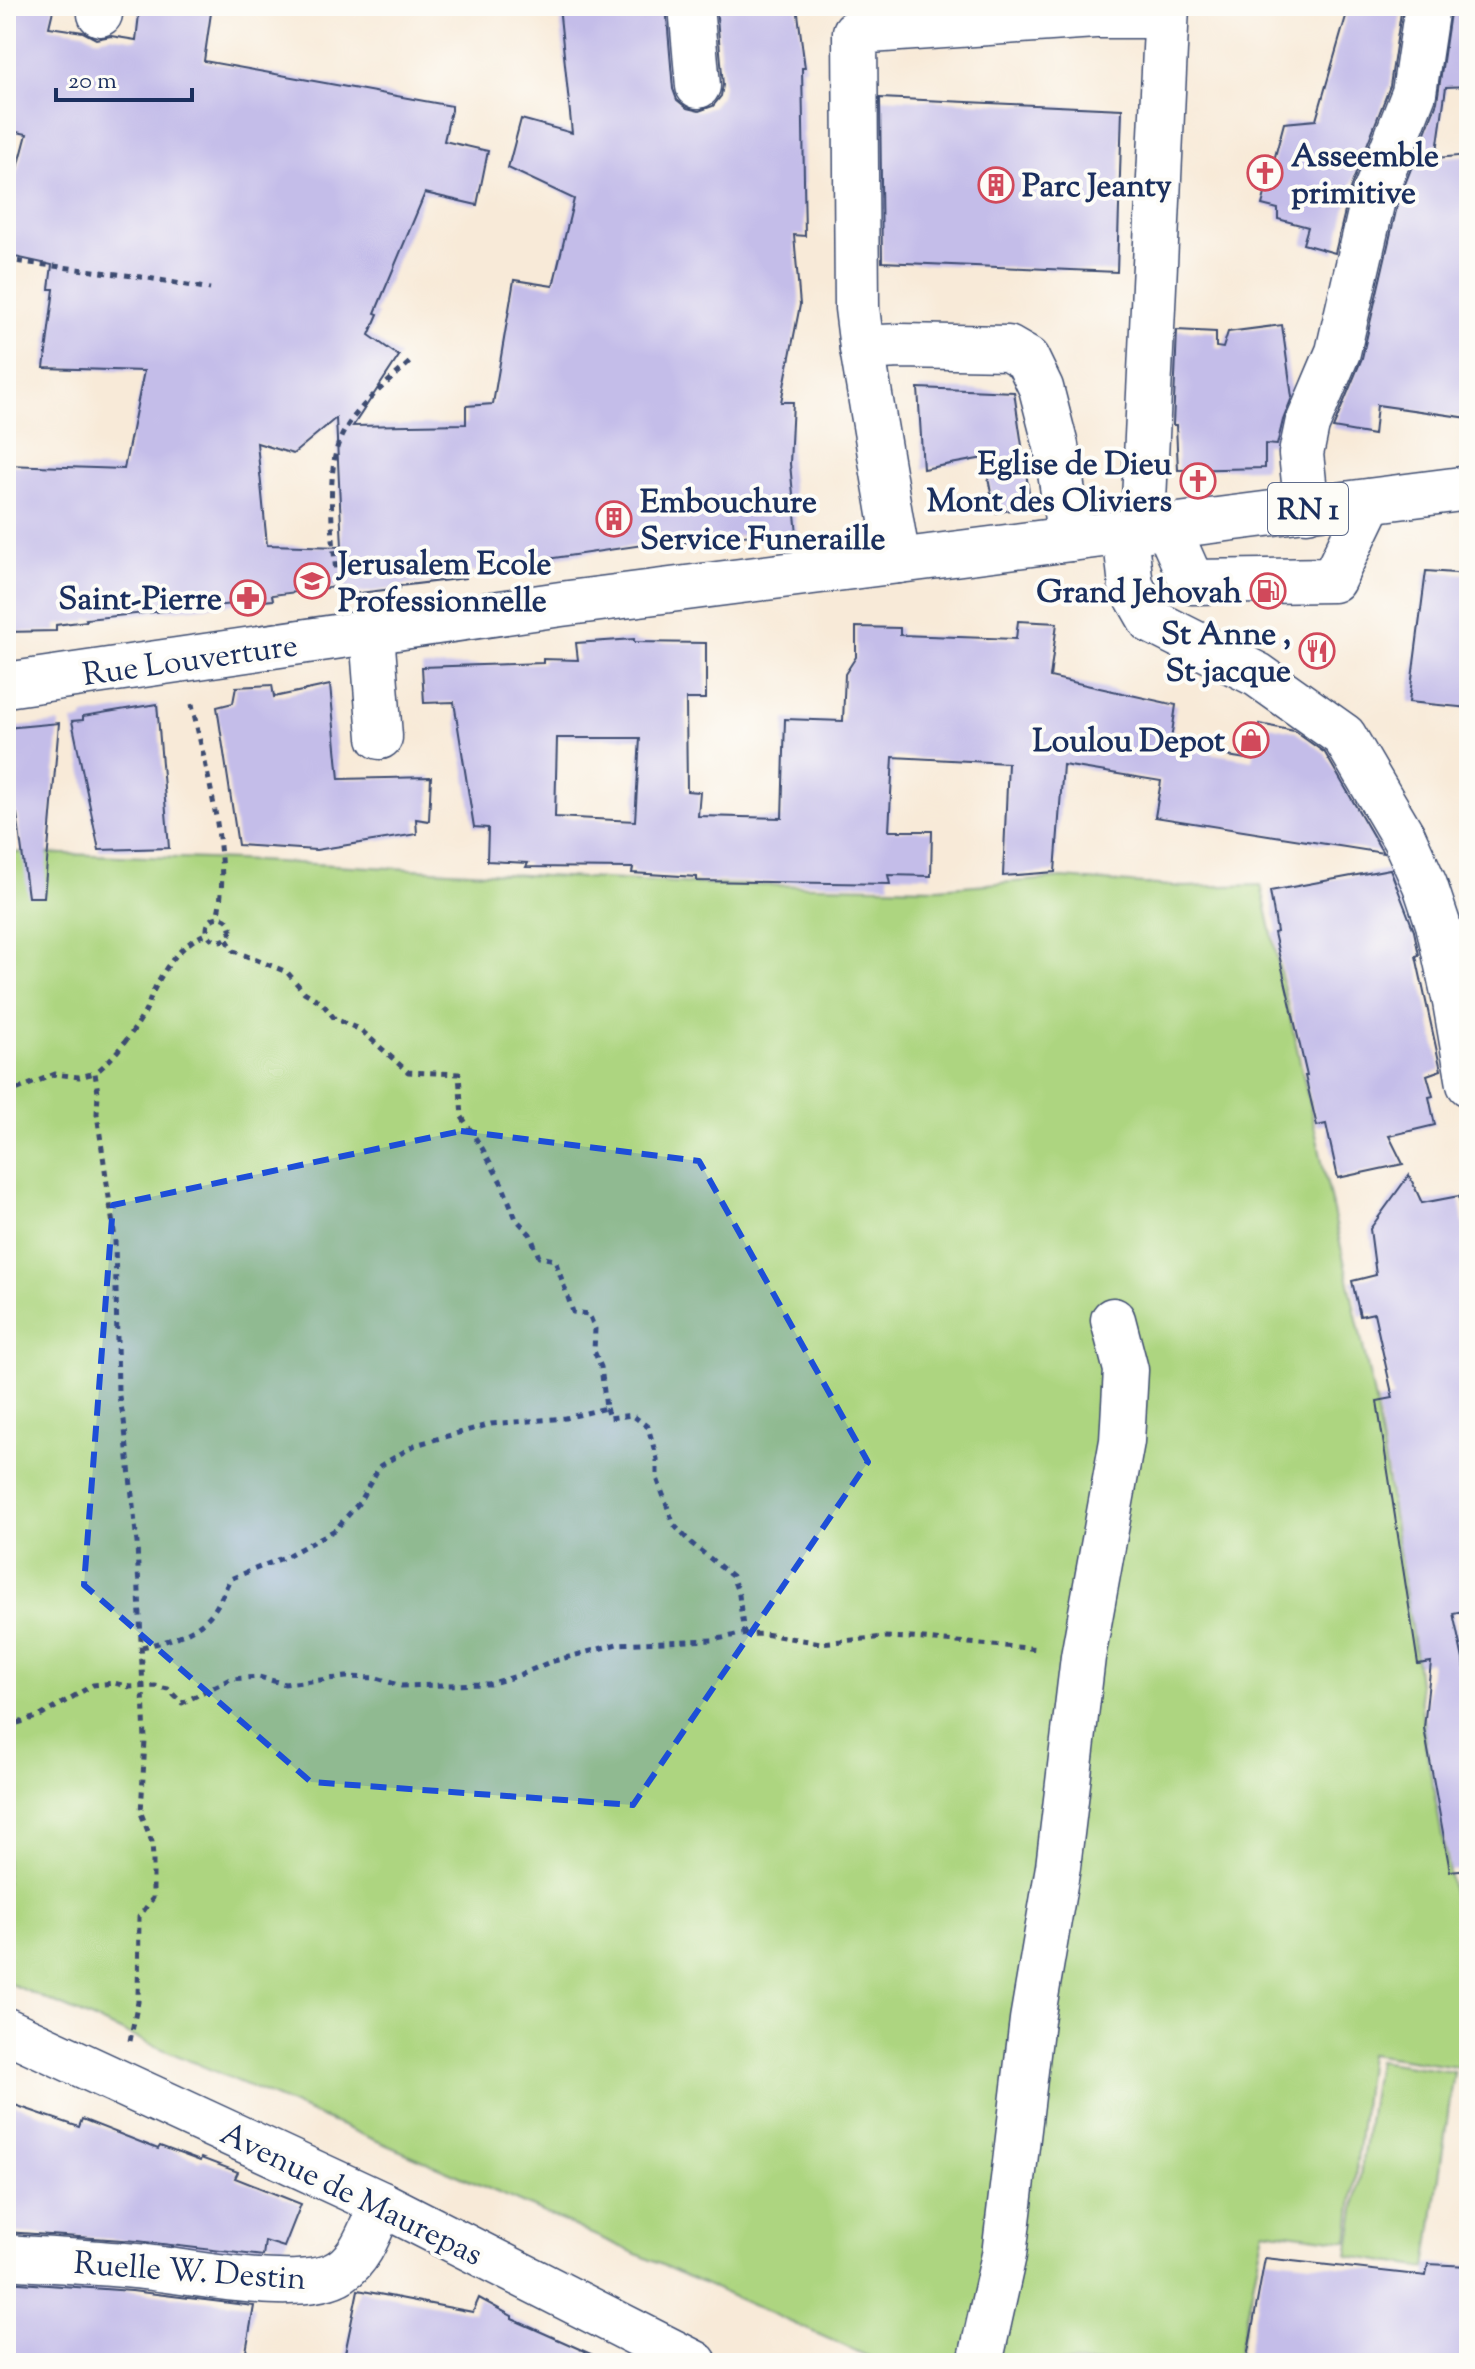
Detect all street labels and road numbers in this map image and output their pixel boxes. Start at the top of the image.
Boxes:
road number: RN 1 [1268,483,1348,535]
street label: Rue Louverture [80,624,301,700]
street label: Avenue de Maurepas [212,2112,490,2279]
street label: Ruelle W. Destin [72,2242,308,2304]

